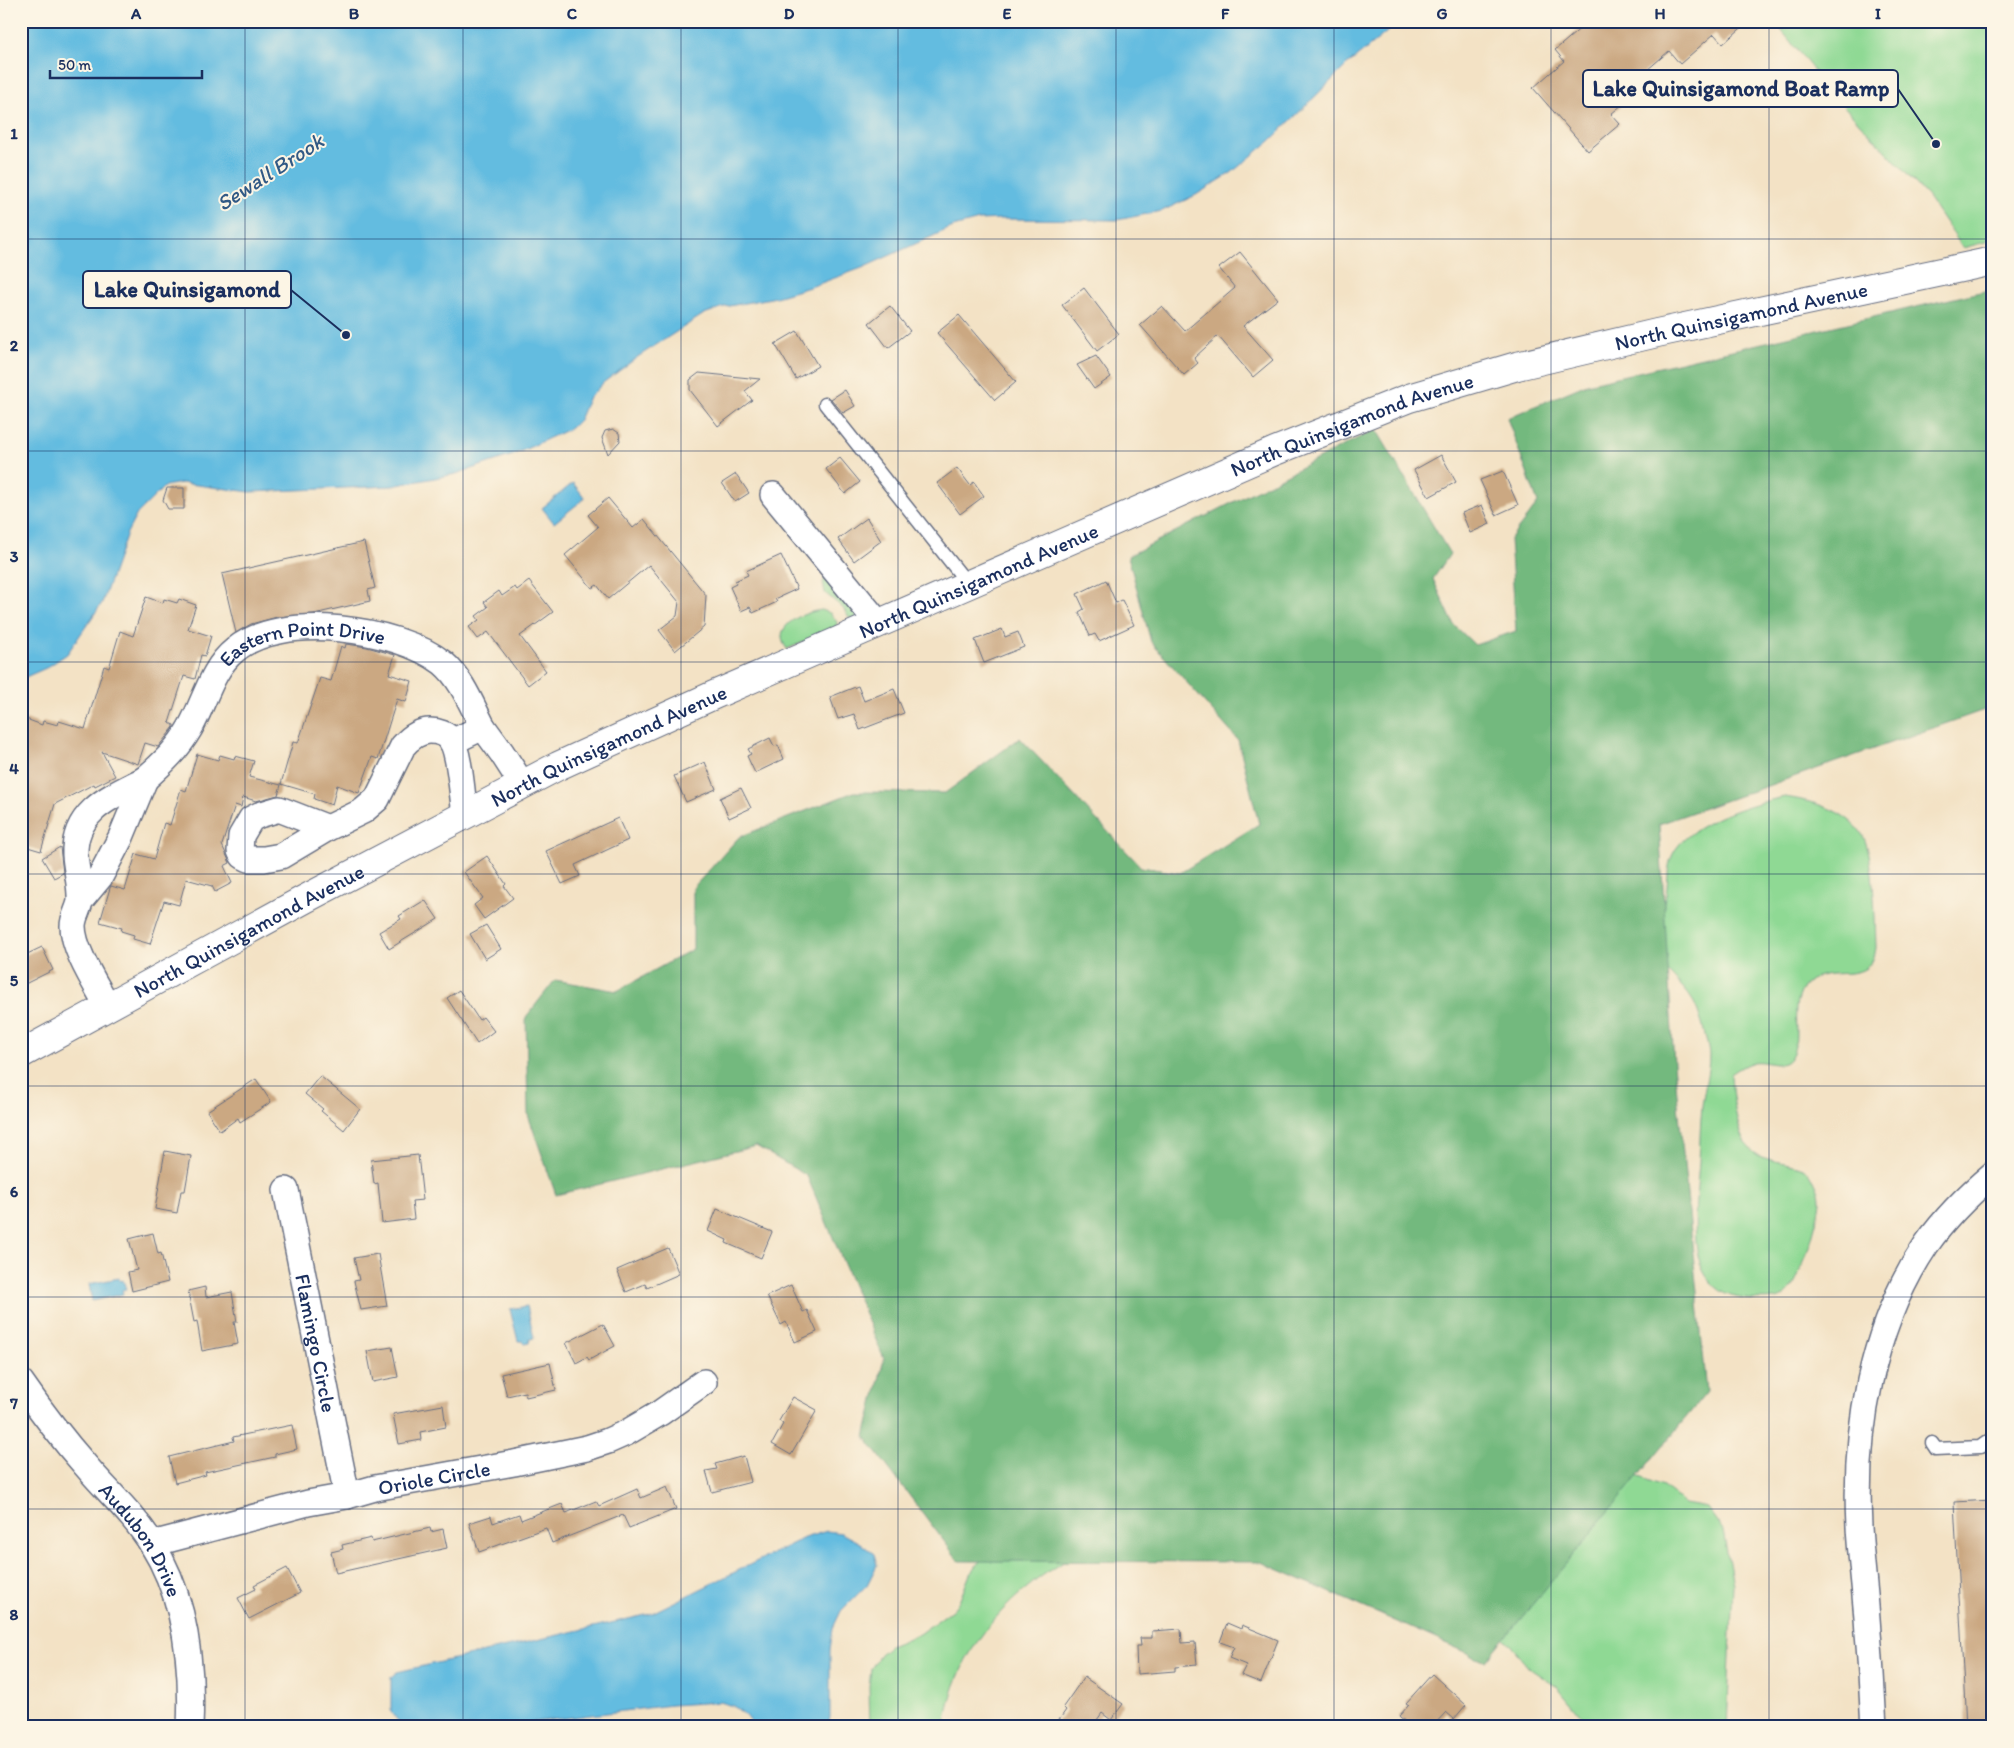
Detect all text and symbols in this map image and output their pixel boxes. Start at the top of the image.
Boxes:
text: A [130,4,142,23]
text: B [349,4,360,23]
text: C [567,4,578,23]
text: D [784,4,795,23]
text: E [1003,4,1012,23]
text: F [1221,4,1230,23]
text: G [1436,4,1448,23]
text: H [1654,4,1666,23]
text: I [1875,4,1881,23]
scale bar [50,48,202,80]
text: 50 m [58,56,91,74]
callout: Lake Quinsigamond Boat Ramp [1583,70,1898,107]
text: Lake Quinsigamond Boat Ramp [1593,75,1890,102]
text: 1 [10,124,18,143]
water label: Sewall Brook [211,126,330,217]
callout: Lake Quinsigamond [83,271,291,308]
text: Lake Quinsigamond [94,276,281,303]
street label: North Quinsigamond Avenue [1612,276,1870,355]
text: 2 [10,336,19,355]
street label: North Quinsigamond Avenue [1226,367,1476,481]
street label: North Quinsigamond Avenue [855,517,1102,643]
text: 3 [10,547,19,566]
street label: Eastern Point Drive [213,615,388,671]
street label: North Quinsigamond Avenue [486,679,730,812]
text: 4 [9,759,19,778]
street label: North Quinsigamond Avenue [129,858,368,1003]
text: 5 [10,971,19,990]
text: 6 [10,1182,19,1201]
street label: Flamingo Circle [290,1272,343,1414]
text: 7 [9,1394,18,1413]
street label: Oriole Circle [376,1455,492,1500]
street label: Audubon Drive [94,1477,188,1600]
text: 8 [10,1605,19,1624]

